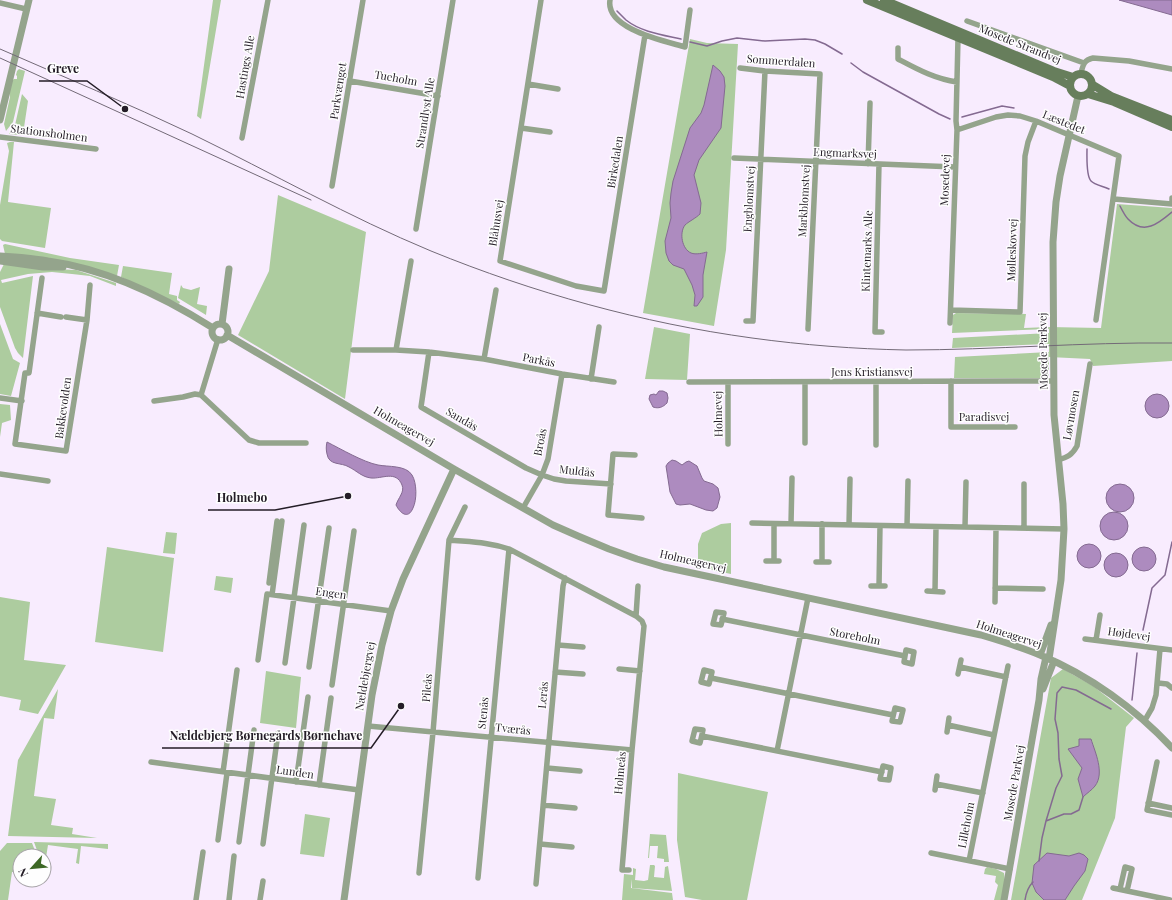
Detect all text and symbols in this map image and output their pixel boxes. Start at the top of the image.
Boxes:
street label: Mosede Strandvej [977,20,1064,67]
street label: Hastings Alle [232,34,258,100]
street label: Sommerdalen [746,51,816,70]
callout: Greve [39,57,87,81]
text: Greve [47,60,79,76]
street label: Parkvænget [326,61,349,121]
street label: Tueholm [373,66,419,89]
street label: Strandlyst Alle [412,76,438,149]
street label: Læstedet [1041,106,1088,137]
street label: Stationsholmen [10,120,89,145]
street label: Birkedalen [603,134,626,189]
street label: Engmarksvej [813,144,877,161]
street label: Mosedevej [936,154,953,206]
street label: Markblomstvej [794,164,813,238]
street label: Engblomstvej [739,165,758,233]
street label: Blåhusvej [484,199,507,247]
street label: Klintemarks Alle [858,210,875,292]
street label: Mølleskovvej [1003,218,1020,282]
street label: Mosede Parkvej [1034,312,1051,390]
street label: Parkås [522,349,557,370]
street label: Jens Kristiansvej [830,364,913,379]
street label: Bakkevolden [51,376,74,440]
street label: Løvmosen [1059,388,1082,441]
street label: Holmevej [710,391,725,437]
street label: Holmeagervej [371,402,437,449]
street label: Sandås [443,403,481,434]
street label: Paradisvej [959,409,1009,424]
street label: Broås [529,427,550,457]
street label: Muldås [559,461,596,480]
callout: Holmebo [208,486,275,510]
text: Holmebo [217,489,267,505]
street label: Holmeagervej [658,546,728,575]
street label: Engen [315,583,348,602]
street label: Holmeagervej [975,616,1044,651]
street label: Storeholm [828,623,882,648]
street label: Højdevej [1107,623,1151,644]
street label: Nældebjergvej [351,640,378,712]
street label: Pileås [418,673,435,703]
street label: Lerås [534,681,551,709]
street label: Stenås [474,696,491,730]
street label: Tværås [495,719,532,738]
callout: Nældebjerg Børnegårds Børnehave [162,724,371,748]
text: Nældebjerg Børnegårds Børnehave [170,727,362,743]
street label: Mosede Parkvej [999,744,1028,822]
street label: Holmeås [610,751,629,795]
street label: Lunden [275,761,315,782]
street label: Lilleholm [954,800,977,849]
north arrow [12,848,52,888]
text: N [14,866,31,880]

